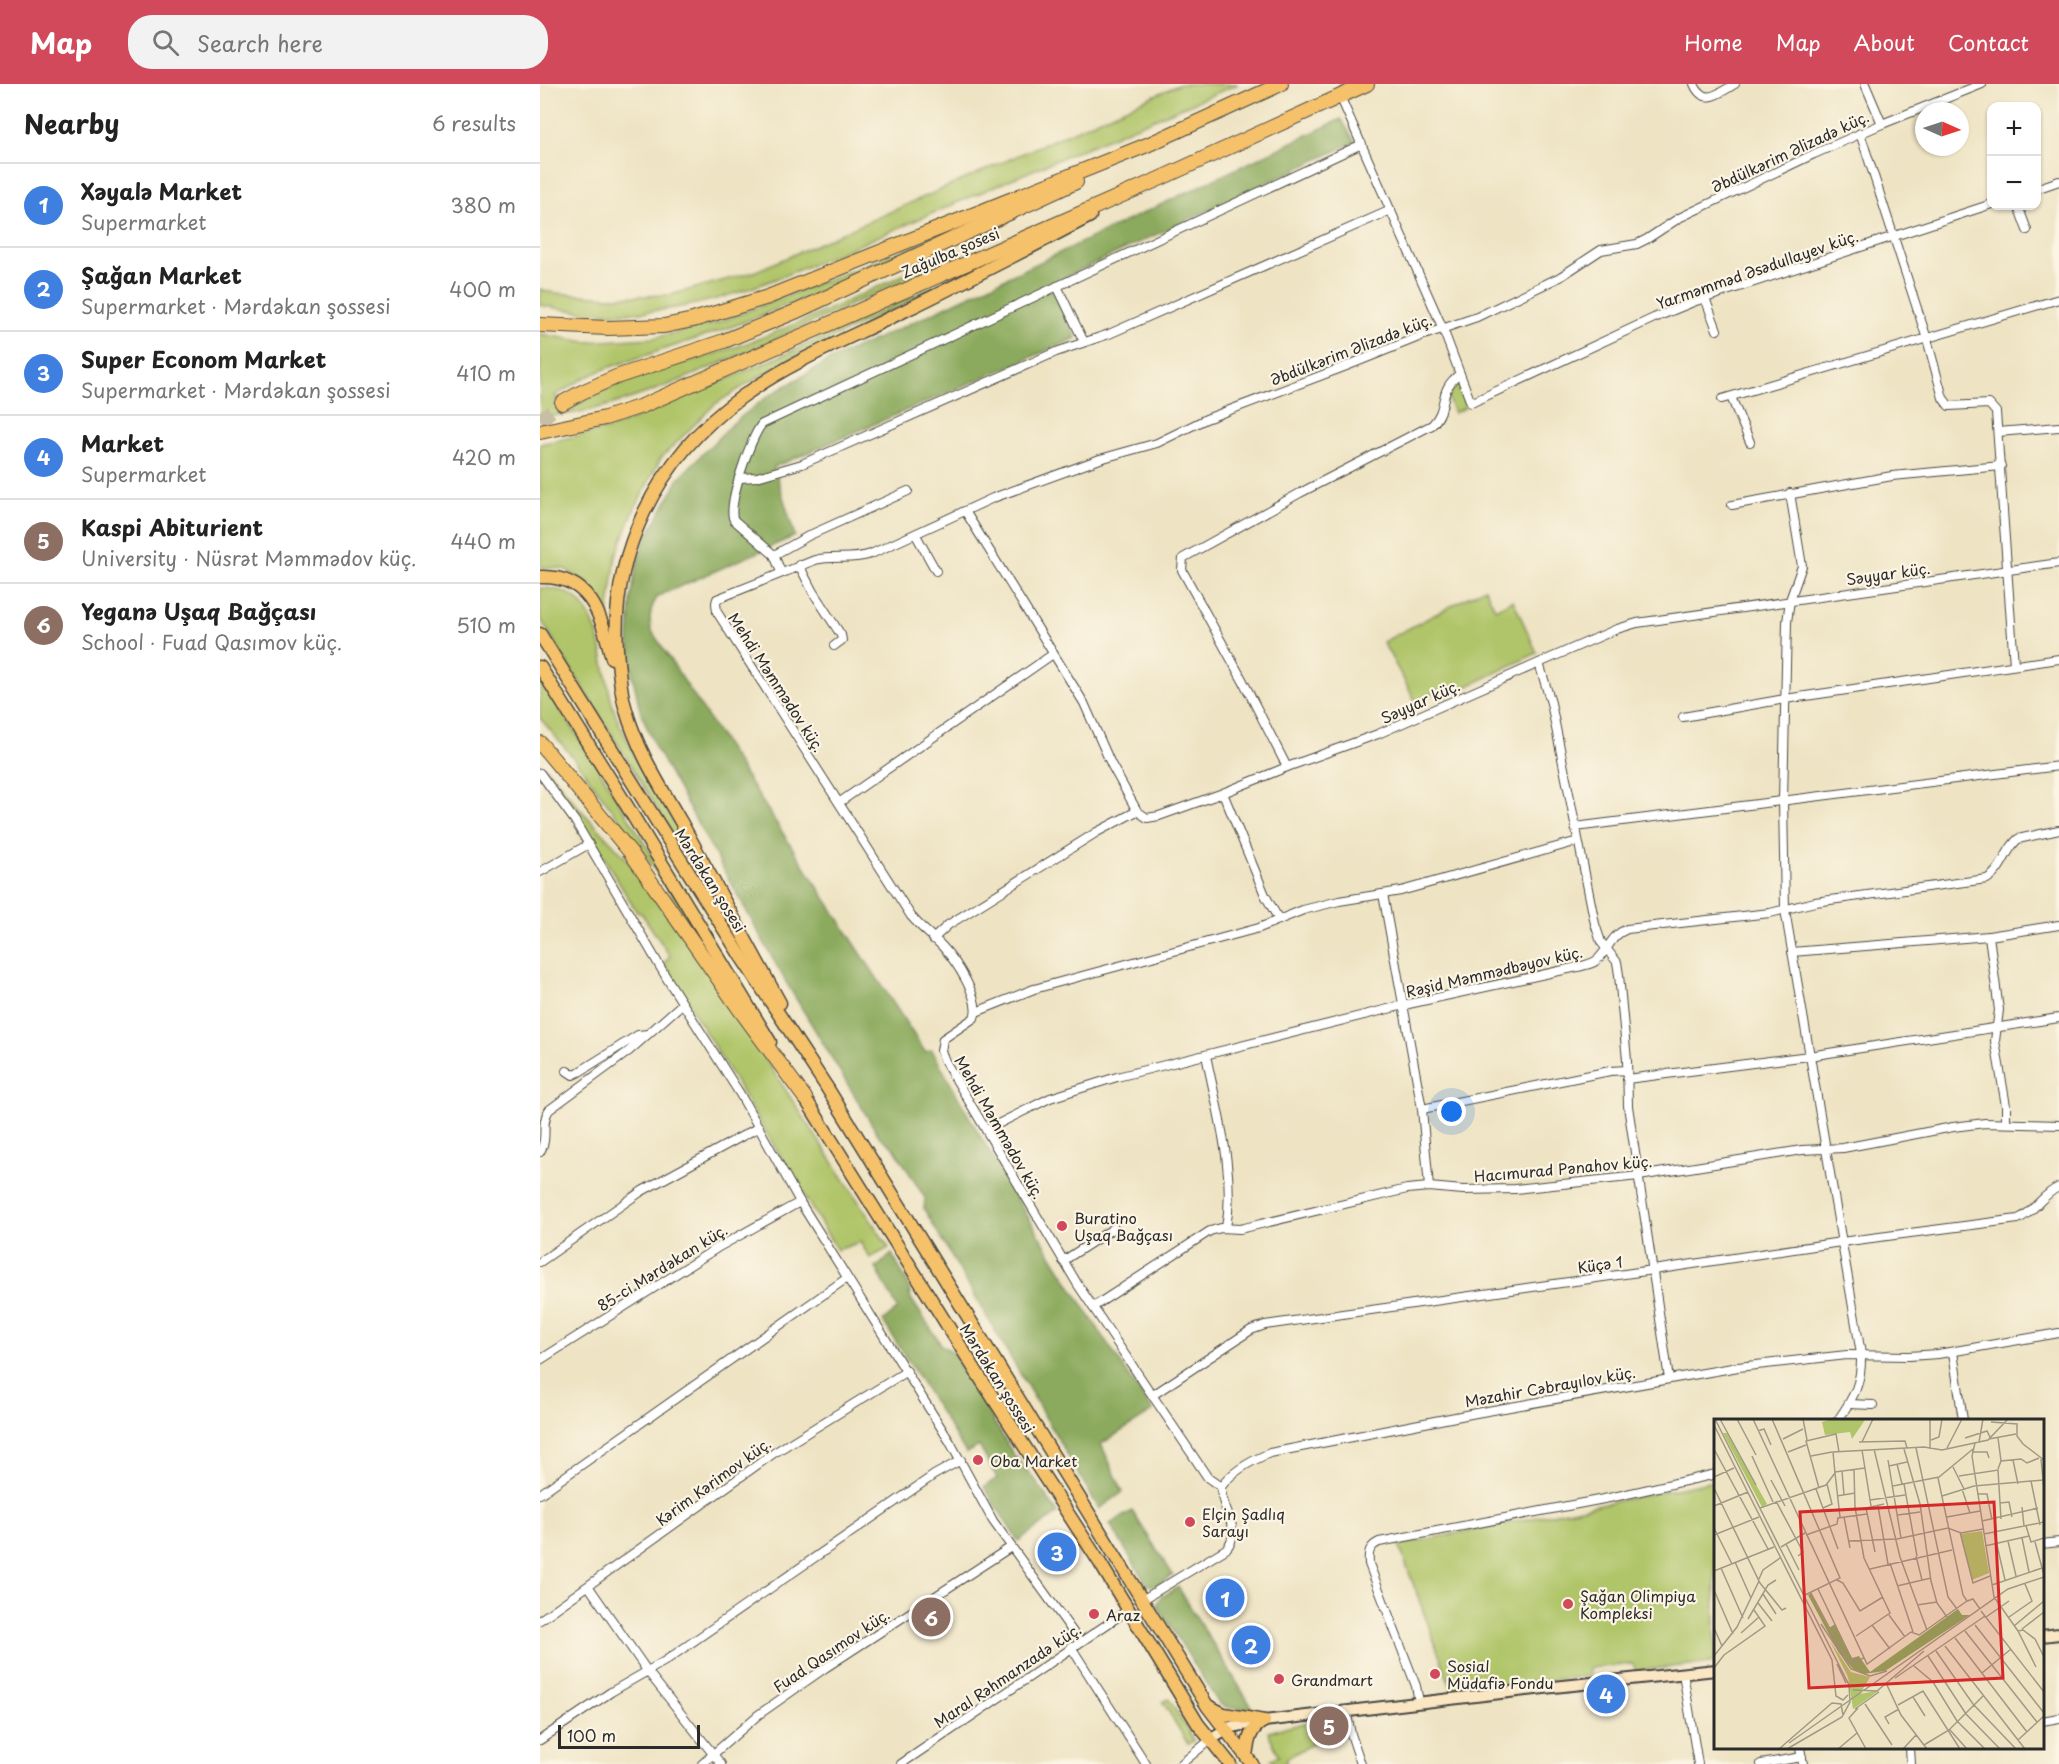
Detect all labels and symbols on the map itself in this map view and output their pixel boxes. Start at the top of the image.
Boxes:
north arrow [1915,102,1969,156]
street label: Əbdülkərim Əlizadə küç. [1708,104,1872,198]
street label: Zağulba şosesi [897,221,1003,283]
street label: Yarməmməd Əsədullayev küç. [1653,224,1861,314]
street label: Əbdülkərim Əlizadə küç. [1267,308,1435,390]
street label: Səyyar küç. [1844,556,1932,590]
street label: Mehdi Məmmədov küç. [723,608,831,756]
street label: Səyyar küç. [1377,673,1463,729]
street label: Mərdəkan şosesi [670,824,752,936]
street label: Rəşid Məmmədbəyov küç. [1403,939,1585,1003]
street label: Mehdi Məmmədov küç. [949,1051,1051,1203]
your location [1437,1097,1466,1126]
street label: Hacımurad Pənahov küç. [1473,1149,1653,1187]
place label: Buratino Uşaq Bağçası [1074,1206,1173,1246]
street label: 85-ci Mərdəkan küç. [593,1218,731,1316]
marker: Buratino Uşaq Bağçası [1055,1219,1069,1233]
street label: Küçə 1 [1576,1249,1624,1279]
street label: Mərdəkan şossesi [955,1319,1041,1437]
street label: Məzahir Cəbrayılov küç. [1463,1360,1637,1412]
inset map [1714,1419,2044,1749]
street label: Kərim Kərimov küç. [651,1431,775,1531]
place label: Oba Market [990,1449,1077,1472]
marker: Oba Market [971,1453,985,1467]
place label: Elçin Şadlıq Sarayı [1202,1502,1285,1542]
marker: Elçin Şadlıq Sarayı [1183,1515,1197,1529]
pin: 3 [1038,1530,1076,1574]
pin: 1 [1206,1576,1244,1621]
place label: Şağan Olimpiya Kompleksi [1580,1584,1696,1624]
pin: 6 [912,1594,950,1640]
marker: Şağan Olimpiya Kompleksi [1561,1597,1575,1611]
street label: Fuad Qasımov küç. [768,1602,894,1698]
place label: Araz [1106,1603,1140,1626]
marker: Araz [1087,1607,1101,1621]
street label: Maral Rəhmanzadə küç. [929,1617,1085,1733]
pin: 2 [1232,1622,1270,1668]
place label: Sosial Müdafiə Fondu [1447,1654,1553,1694]
marker: Sosial Müdafiə Fondu [1428,1667,1442,1681]
place label: Grandmart [1291,1668,1373,1691]
marker: Grandmart [1272,1672,1286,1686]
pin: 4 [1586,1672,1626,1716]
pin: 5 [1310,1704,1348,1748]
scale bar [558,1722,700,1750]

